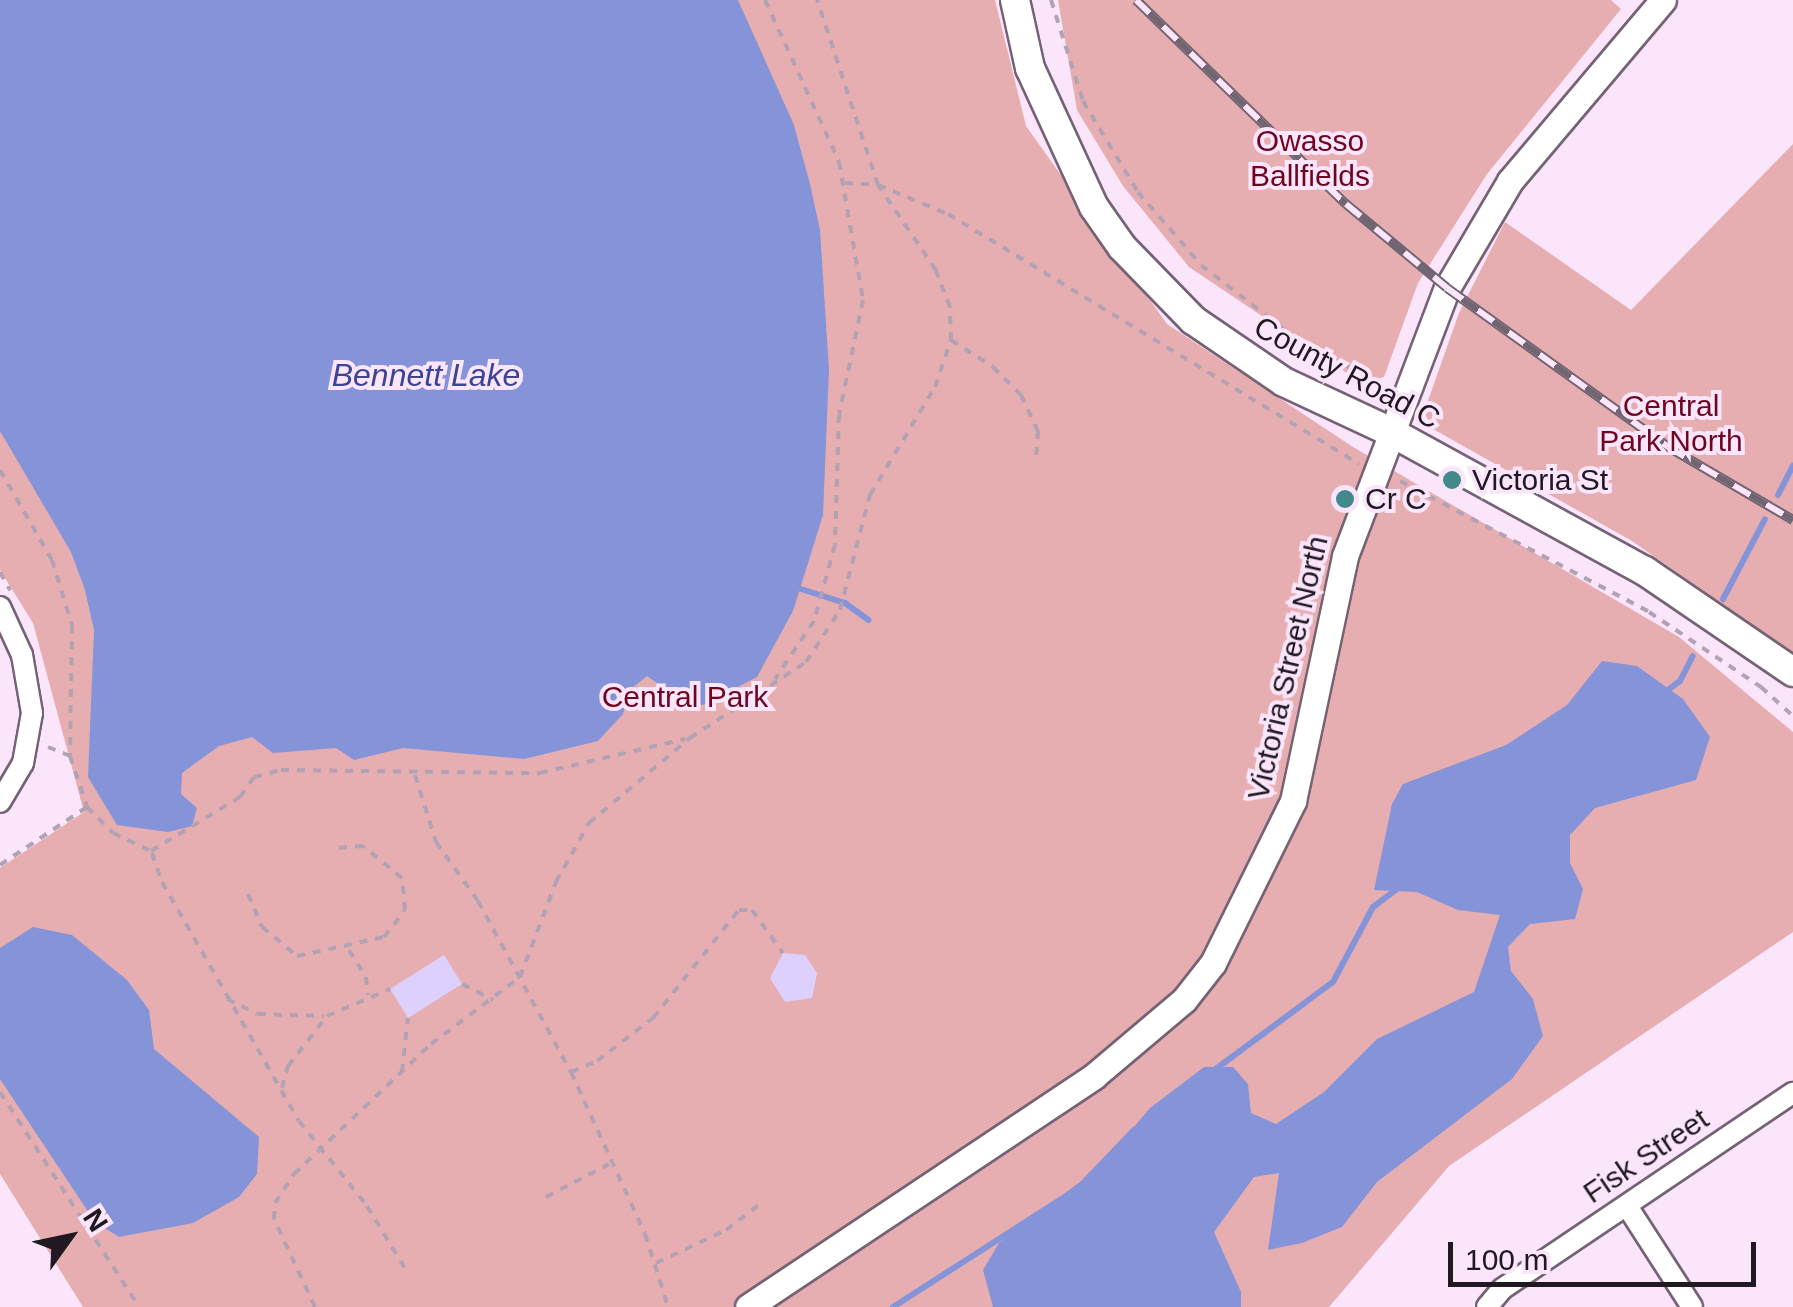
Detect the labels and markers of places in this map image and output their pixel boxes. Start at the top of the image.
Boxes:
place label: Victoria St [1472,462,1608,498]
marker: Victoria St [1441,469,1463,491]
place label: Cr C [1365,481,1427,517]
marker: Cr C [1334,488,1356,510]

